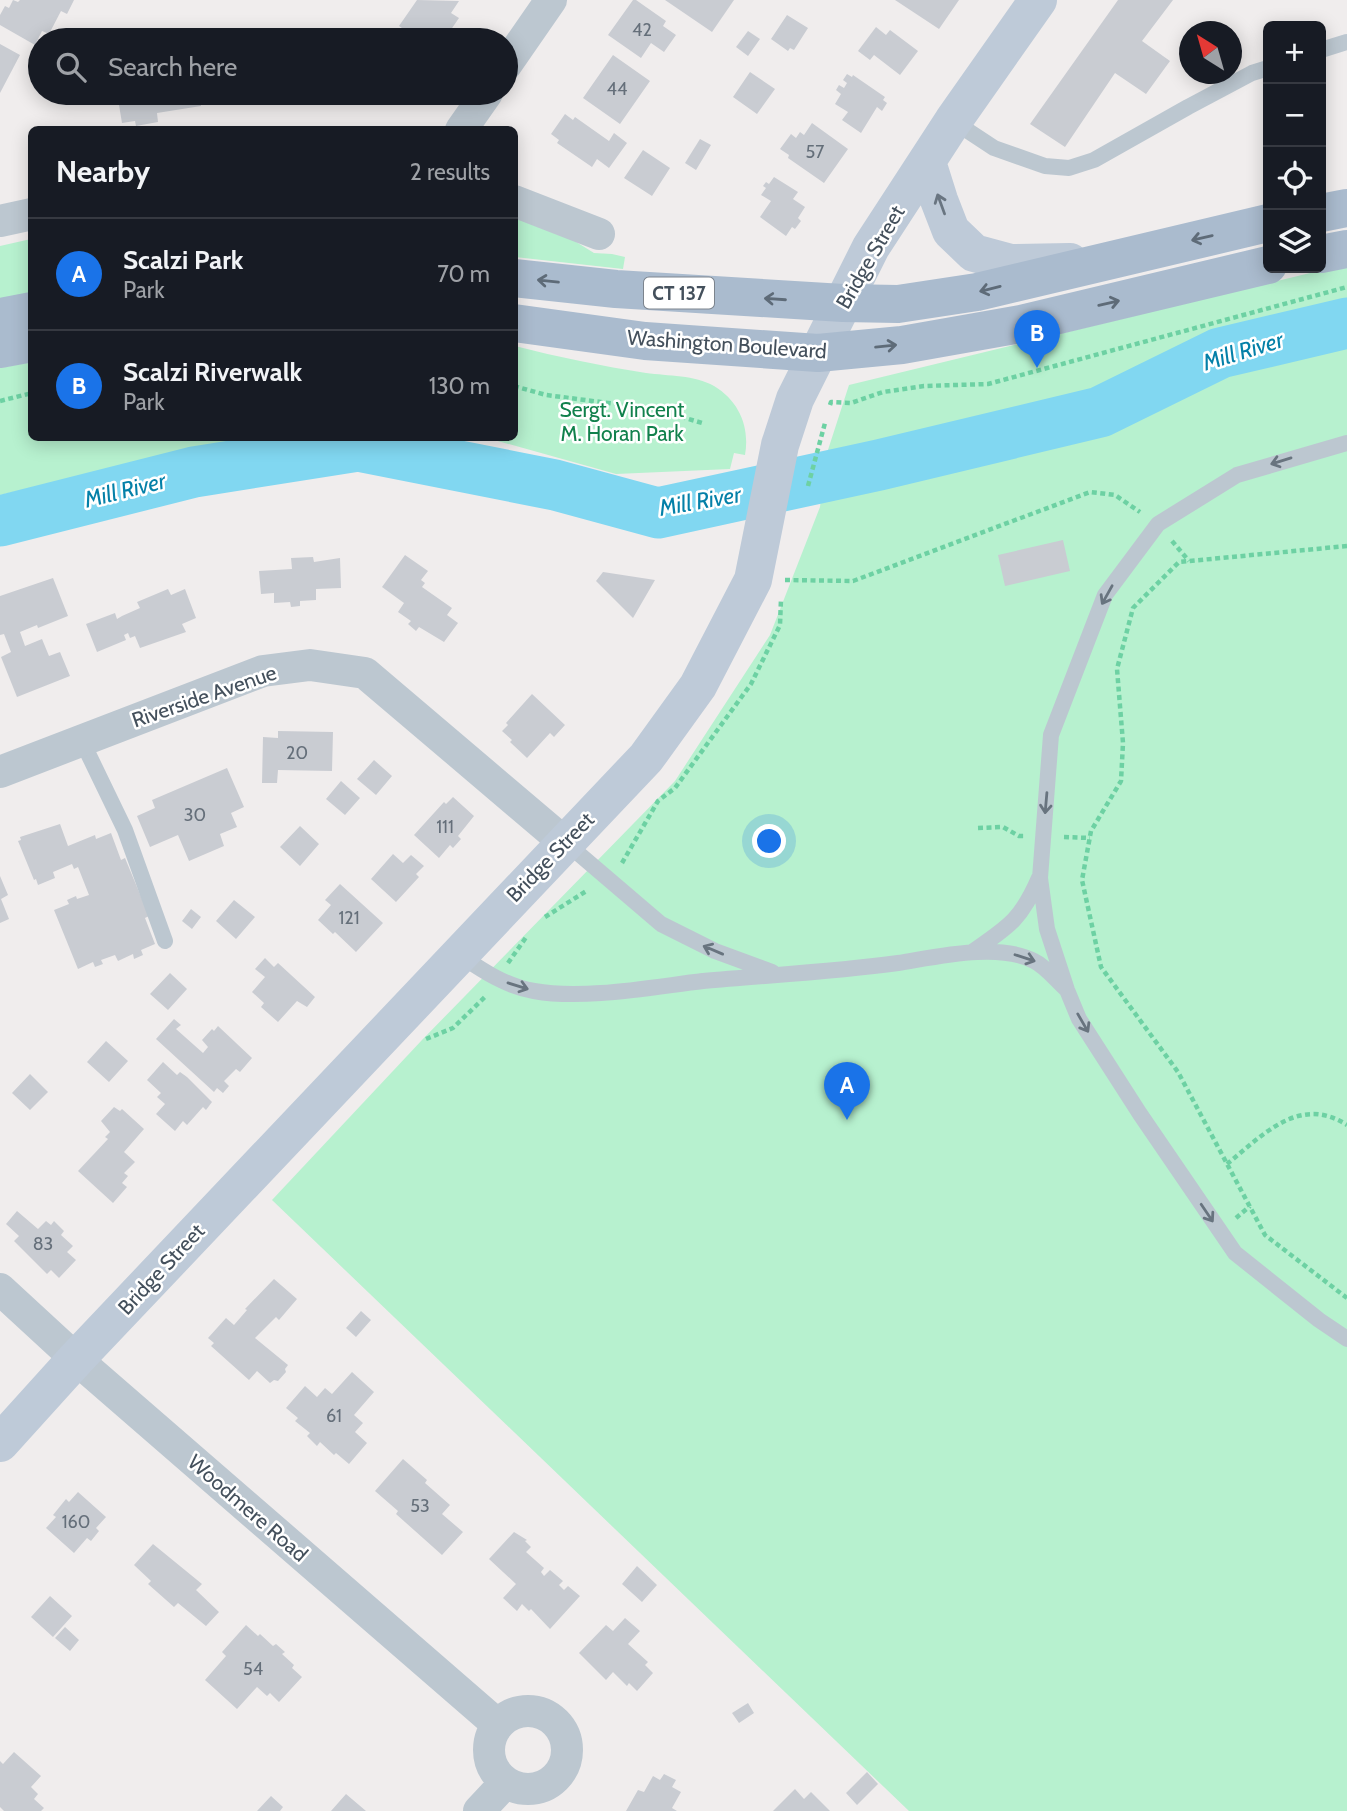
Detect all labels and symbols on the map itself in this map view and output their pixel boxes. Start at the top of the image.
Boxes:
house number: 42 [632,19,652,41]
north arrow [1179,21,1242,84]
house number: 44 [607,78,627,100]
house number: 57 [806,141,824,163]
one-way arrow [934,194,946,216]
street label: Bridge Street [830,201,910,313]
one-way arrow [1191,232,1214,245]
one-way arrow [537,275,560,288]
road number: CT 137 [644,278,714,308]
one-way arrow [979,283,1001,296]
one-way arrow [764,292,787,305]
one-way arrow [1097,295,1120,309]
pin: B [1014,310,1060,368]
street label: Washington Boulevard [626,325,828,363]
water label: Mill River [1198,325,1288,377]
one-way arrow [874,340,896,353]
park label: Sergt. Vincent M. Horan Park [560,397,684,446]
one-way arrow [1271,456,1293,469]
water label: Mill River [80,466,169,514]
water label: Mill River [656,480,744,522]
one-way arrow [1100,585,1114,605]
street label: Riverside Avenue [128,659,280,732]
house number: 20 [286,742,308,764]
one-way arrow [1039,791,1052,814]
house number: 30 [184,804,206,826]
street label: Bridge Street [501,807,599,907]
house number: 111 [436,816,454,838]
your location [752,824,786,858]
house number: 121 [338,907,360,929]
one-way arrow [703,943,725,956]
one-way arrow [1013,953,1035,966]
one-way arrow [507,981,529,994]
one-way arrow [1076,1012,1090,1032]
pin: A [824,1062,870,1120]
one-way arrow [1200,1203,1214,1222]
street label: Bridge Street [113,1218,209,1320]
house number: 83 [33,1233,53,1255]
house number: 61 [326,1405,342,1427]
street label: Woodmere Road [183,1449,313,1567]
house number: 53 [410,1495,430,1517]
house number: 160 [62,1511,90,1533]
house number: 54 [243,1658,263,1680]

